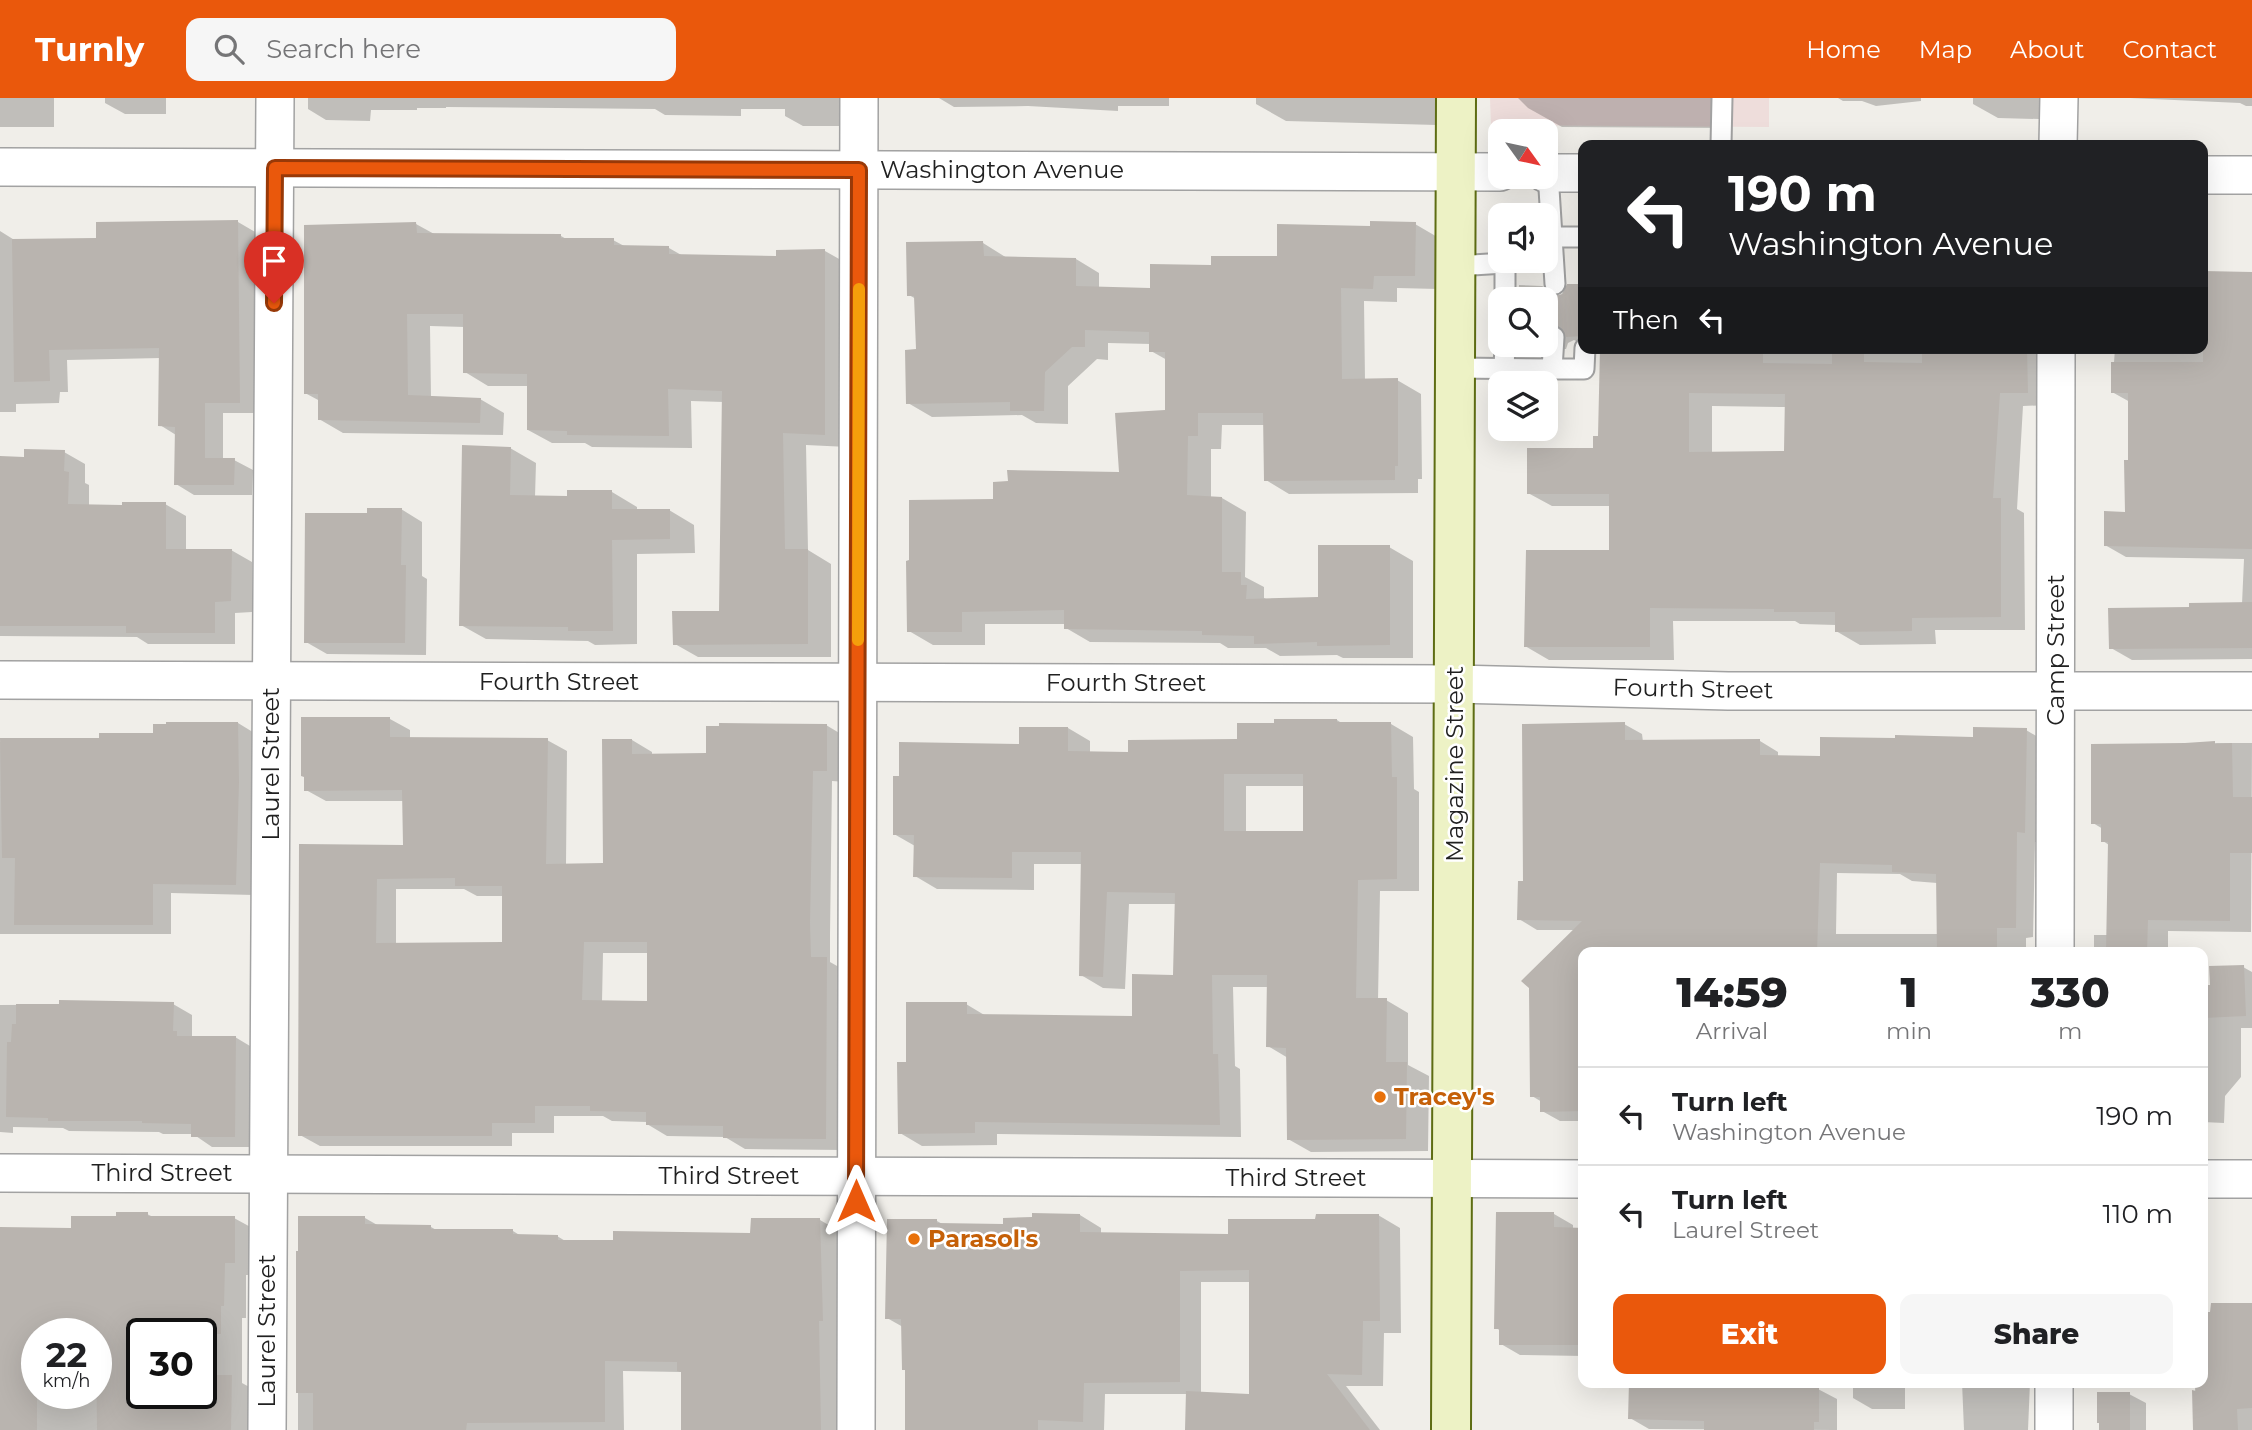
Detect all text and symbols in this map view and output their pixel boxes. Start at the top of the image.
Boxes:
search box [186,18,676,81]
text: Turnly [35,29,144,69]
icon: search [210,30,248,68]
text: Search here [266,33,421,65]
text: Home [1806,35,1881,64]
text: Map [1919,35,1972,64]
text: About [2010,35,2084,64]
text: Contact [2122,35,2217,64]
north arrow [1488,119,1558,189]
map controls [1488,119,1558,441]
street label: Washington Avenue [880,155,1124,184]
text: 190 m [1728,164,1877,223]
icon: left [1613,168,1704,259]
button: sound [1488,203,1558,273]
text: Washington Avenue [1728,224,2053,263]
pin [244,231,304,303]
icon: arrive [255,242,293,280]
button: search [1488,287,1558,357]
icon: left [1693,301,1731,339]
text: Then [1613,304,1679,336]
button: layers [1488,371,1558,441]
street label: Camp Street [2041,574,2070,726]
street label: Magazine Street [1440,666,1469,862]
street label: Fourth Street [479,667,640,696]
street label: Fourth Street [1046,668,1207,697]
street label: Fourth Street [1612,673,1774,704]
street label: Laurel Street [256,687,285,841]
text: 14:59 [1676,966,1788,1018]
text: 1 [1901,966,1918,1018]
text: 330 [2030,966,2110,1018]
text: Arrival [1696,1017,1768,1045]
text: min [1886,1017,1932,1045]
text: m [2058,1017,2082,1045]
place label: Tracey's [1394,1082,1495,1111]
text: Turn left [1672,1086,1788,1118]
marker: Tracey's [1372,1089,1388,1105]
icon: left [1613,1097,1651,1135]
text: 190 m [2096,1100,2173,1132]
text: Washington Avenue [1672,1118,1906,1146]
street label: Third Street [92,1158,233,1187]
street label: Third Street [659,1161,800,1190]
street label: Third Street [1226,1163,1367,1192]
position arrow [819,1164,893,1238]
text: Turn left [1672,1184,1788,1216]
icon: left [1613,1195,1651,1233]
text: 110 m [2103,1198,2173,1230]
text: Laurel Street [1672,1216,1819,1244]
place label: Parasol's [928,1224,1038,1253]
marker: Parasol's [906,1231,922,1247]
street label: Laurel Street [252,1254,281,1408]
button: Exit [1613,1294,1886,1374]
button: Share [1900,1294,2173,1374]
speed limit sign: 30 [126,1318,217,1409]
text: 22 [46,1333,87,1376]
text: km/h [42,1370,91,1392]

